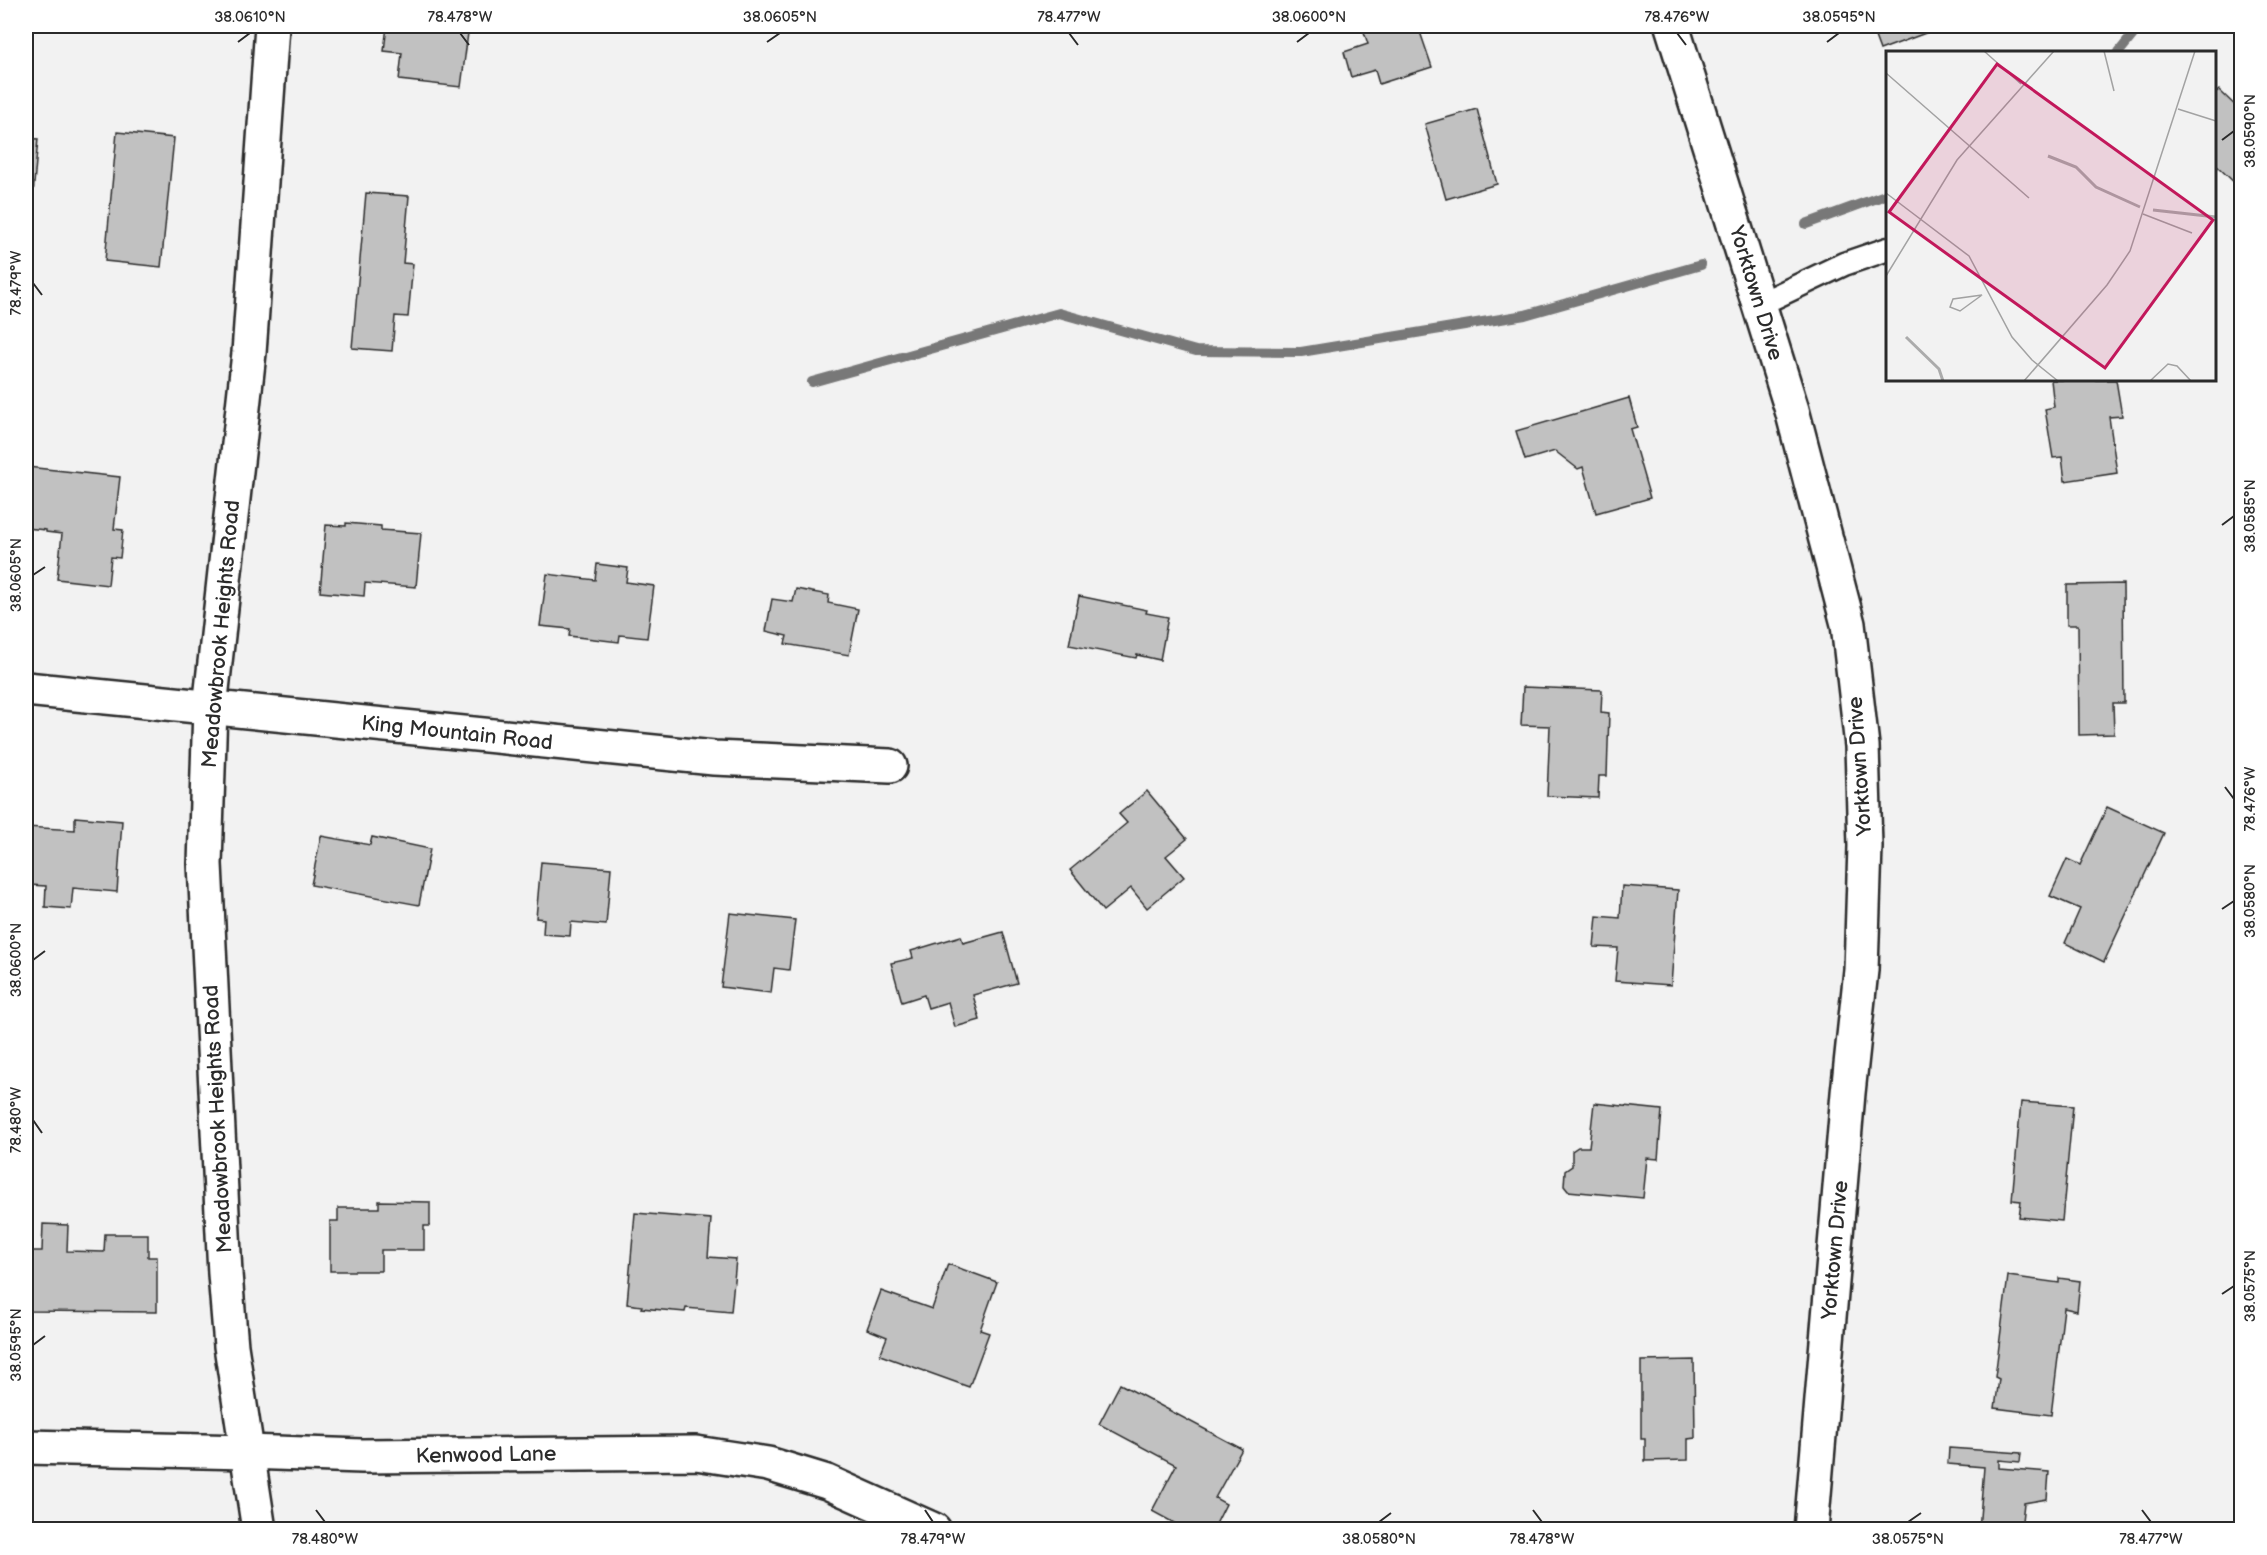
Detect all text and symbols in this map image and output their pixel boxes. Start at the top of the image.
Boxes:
text: 38.0610°N [214,8,286,27]
text: 78.478°W [428,8,493,27]
text: 38.0605°N [743,8,817,27]
text: 78.477°W [1037,8,1101,27]
text: 38.0600°N [1272,8,1346,27]
text: 78.476°W [1645,8,1710,27]
text: 38.0595°N [1802,8,1876,27]
inset map [1886,51,2216,381]
text: 38.0590°N [2241,94,2260,168]
street label: Yorktown Drive [1723,222,1788,363]
text: 78.479°W [7,250,26,315]
text: 38.0585°N [2241,479,2260,553]
street label: Meadowbrook Heights Road [197,499,245,769]
text: 38.0605°N [7,538,26,612]
street label: Yorktown Drive [1843,696,1877,837]
street label: King Mountain Road [360,711,554,755]
text: 78.476°W [2241,766,2260,832]
text: 38.0580°N [2241,864,2260,938]
text: 38.0600°N [7,923,26,997]
street label: Meadowbrook Heights Road [198,984,238,1254]
text: 78.480°W [7,1087,26,1153]
street label: Yorktown Drive [1816,1179,1854,1322]
text: 38.0575°N [2241,1250,2260,1322]
text: 38.0595°N [7,1308,26,1382]
street label: Kenwood Lane [416,1441,556,1469]
text: 78.480°W [292,1530,358,1549]
text: 78.479°W [901,1530,966,1549]
text: 38.0580°N [1342,1530,1416,1549]
text: 78.478°W [1510,1530,1575,1549]
text: 38.0575°N [1872,1530,1944,1549]
text: 78.477°W [2119,1530,2183,1549]

